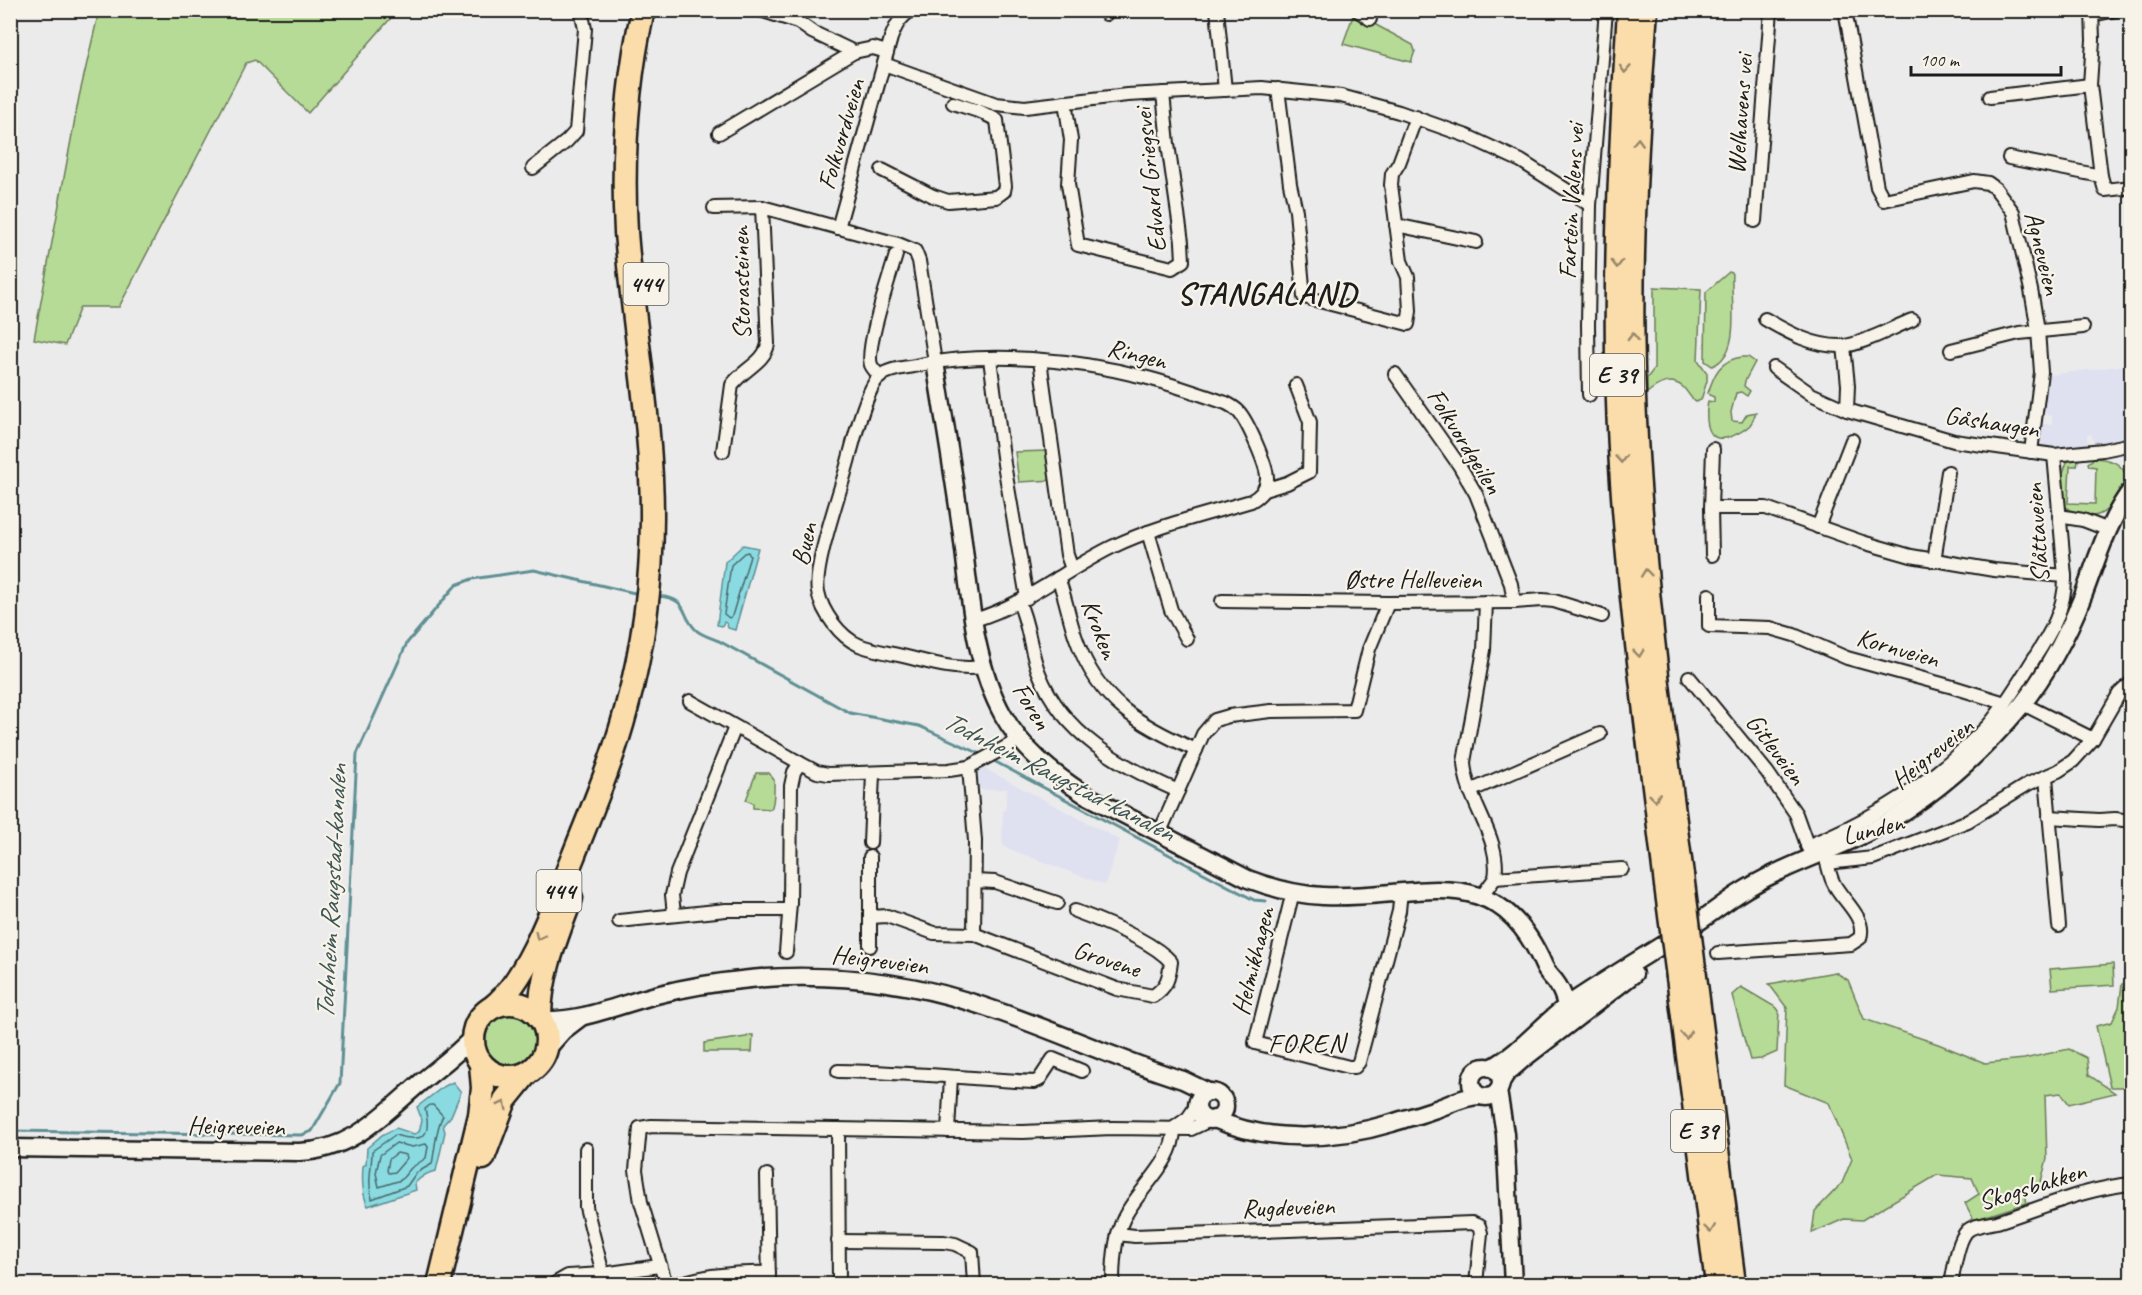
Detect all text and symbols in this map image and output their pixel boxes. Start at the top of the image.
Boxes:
scale bar [1911,39,2061,77]
text: 100 m [1920,49,1961,71]
street label: Welhavens vei [1719,50,1761,175]
one-way arrow [1619,64,1632,73]
street label: Folkvordveien [809,74,873,193]
street label: Edvard Griegsvei [1126,103,1174,254]
street label: Fartein Valens vei [1550,119,1592,280]
one-way arrow [1631,137,1644,146]
street label: Agneveien [2017,208,2070,299]
street label: Storasteinen [723,225,758,340]
one-way arrow [1611,259,1623,268]
road number: 444 [624,263,668,305]
district label: STANGALAND [1177,273,1359,314]
street label: Ringen [1104,331,1171,378]
one-way arrow [1627,332,1639,341]
road number: E 39 [1590,354,1644,396]
street label: Folkvordgeilen [1420,382,1511,500]
street label: Gåshaugen [1942,398,2043,446]
one-way arrow [1614,454,1627,463]
street label: Slåttaveien [2017,481,2057,584]
street label: Buen [783,518,825,569]
street label: Østre Helleveien [1345,563,1483,596]
one-way arrow [1641,569,1653,578]
street label: Kroken [1074,595,1127,665]
street label: Kornveien [1853,621,1944,676]
one-way arrow [1632,648,1644,657]
street label: Foren [1005,676,1059,736]
water label: Todnheim Raugstad-kanalen [938,703,1182,850]
street label: Gitleveien [1738,707,1814,792]
street label: Heigreveien [1884,709,1981,796]
water label: Todnheim Raugstad-kanalen [307,762,355,1020]
one-way arrow [1649,792,1661,801]
street label: Lunden [1839,805,1908,852]
road number: 444 [536,870,582,912]
street label: Helmikhagen [1224,902,1283,1018]
one-way arrow [534,930,546,941]
street label: Grovene [1069,933,1146,986]
street label: Heigreveien [830,938,931,982]
district label: FOREN [1268,1026,1348,1060]
one-way arrow [1679,1031,1691,1040]
one-way arrow [495,1101,507,1112]
street label: Heigreveien [187,1109,286,1143]
road number: E 39 [1671,1110,1725,1152]
street label: Skogsbakken [1974,1154,2091,1218]
street label: Rugdeveien [1241,1189,1336,1225]
one-way arrow [1703,1224,1716,1233]

